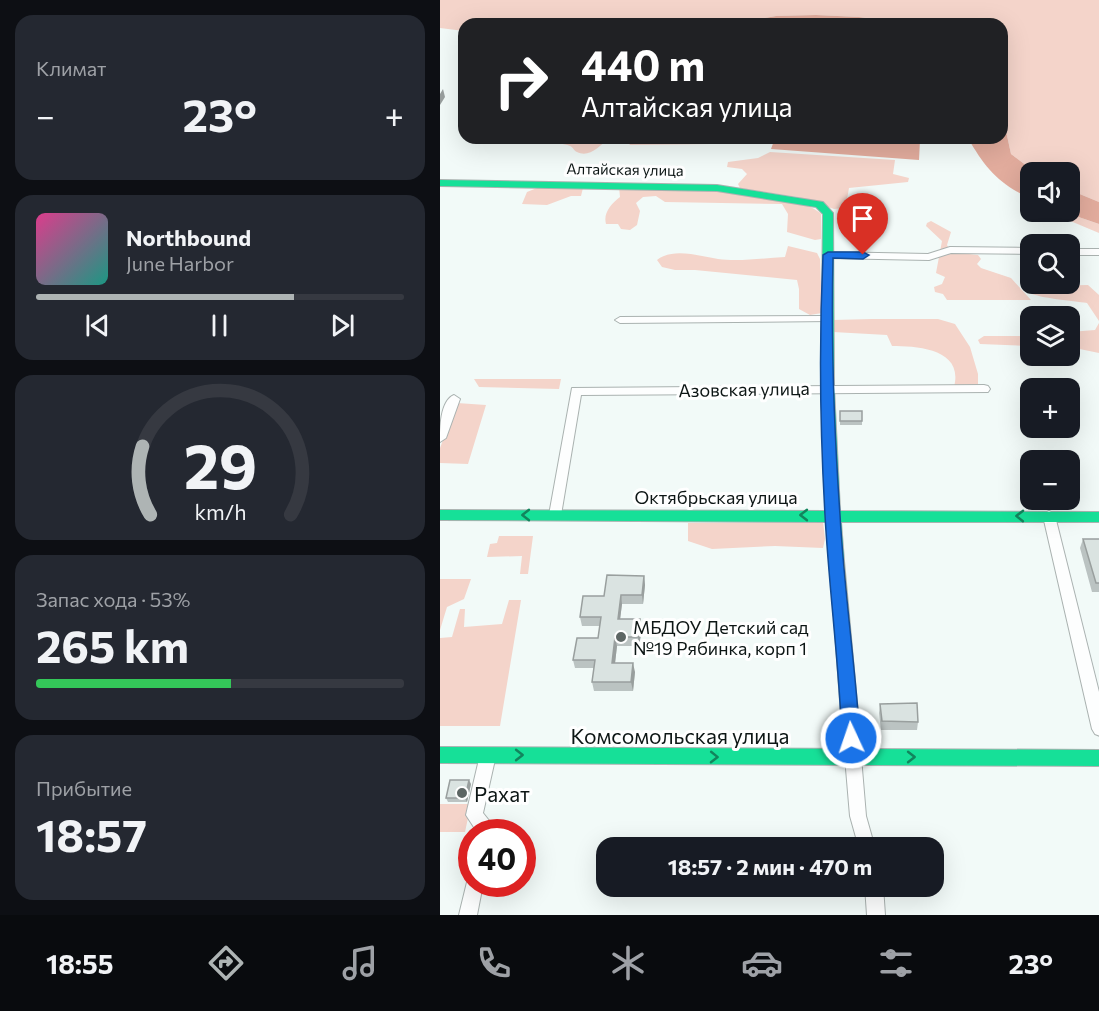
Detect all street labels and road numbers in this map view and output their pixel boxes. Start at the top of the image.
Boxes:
street label: Алтайская улица [566,159,684,179]
street label: Азовская улица [678,377,810,401]
street label: Октябрьская улица [635,486,797,508]
street label: Комсомольская улица [571,723,789,748]

